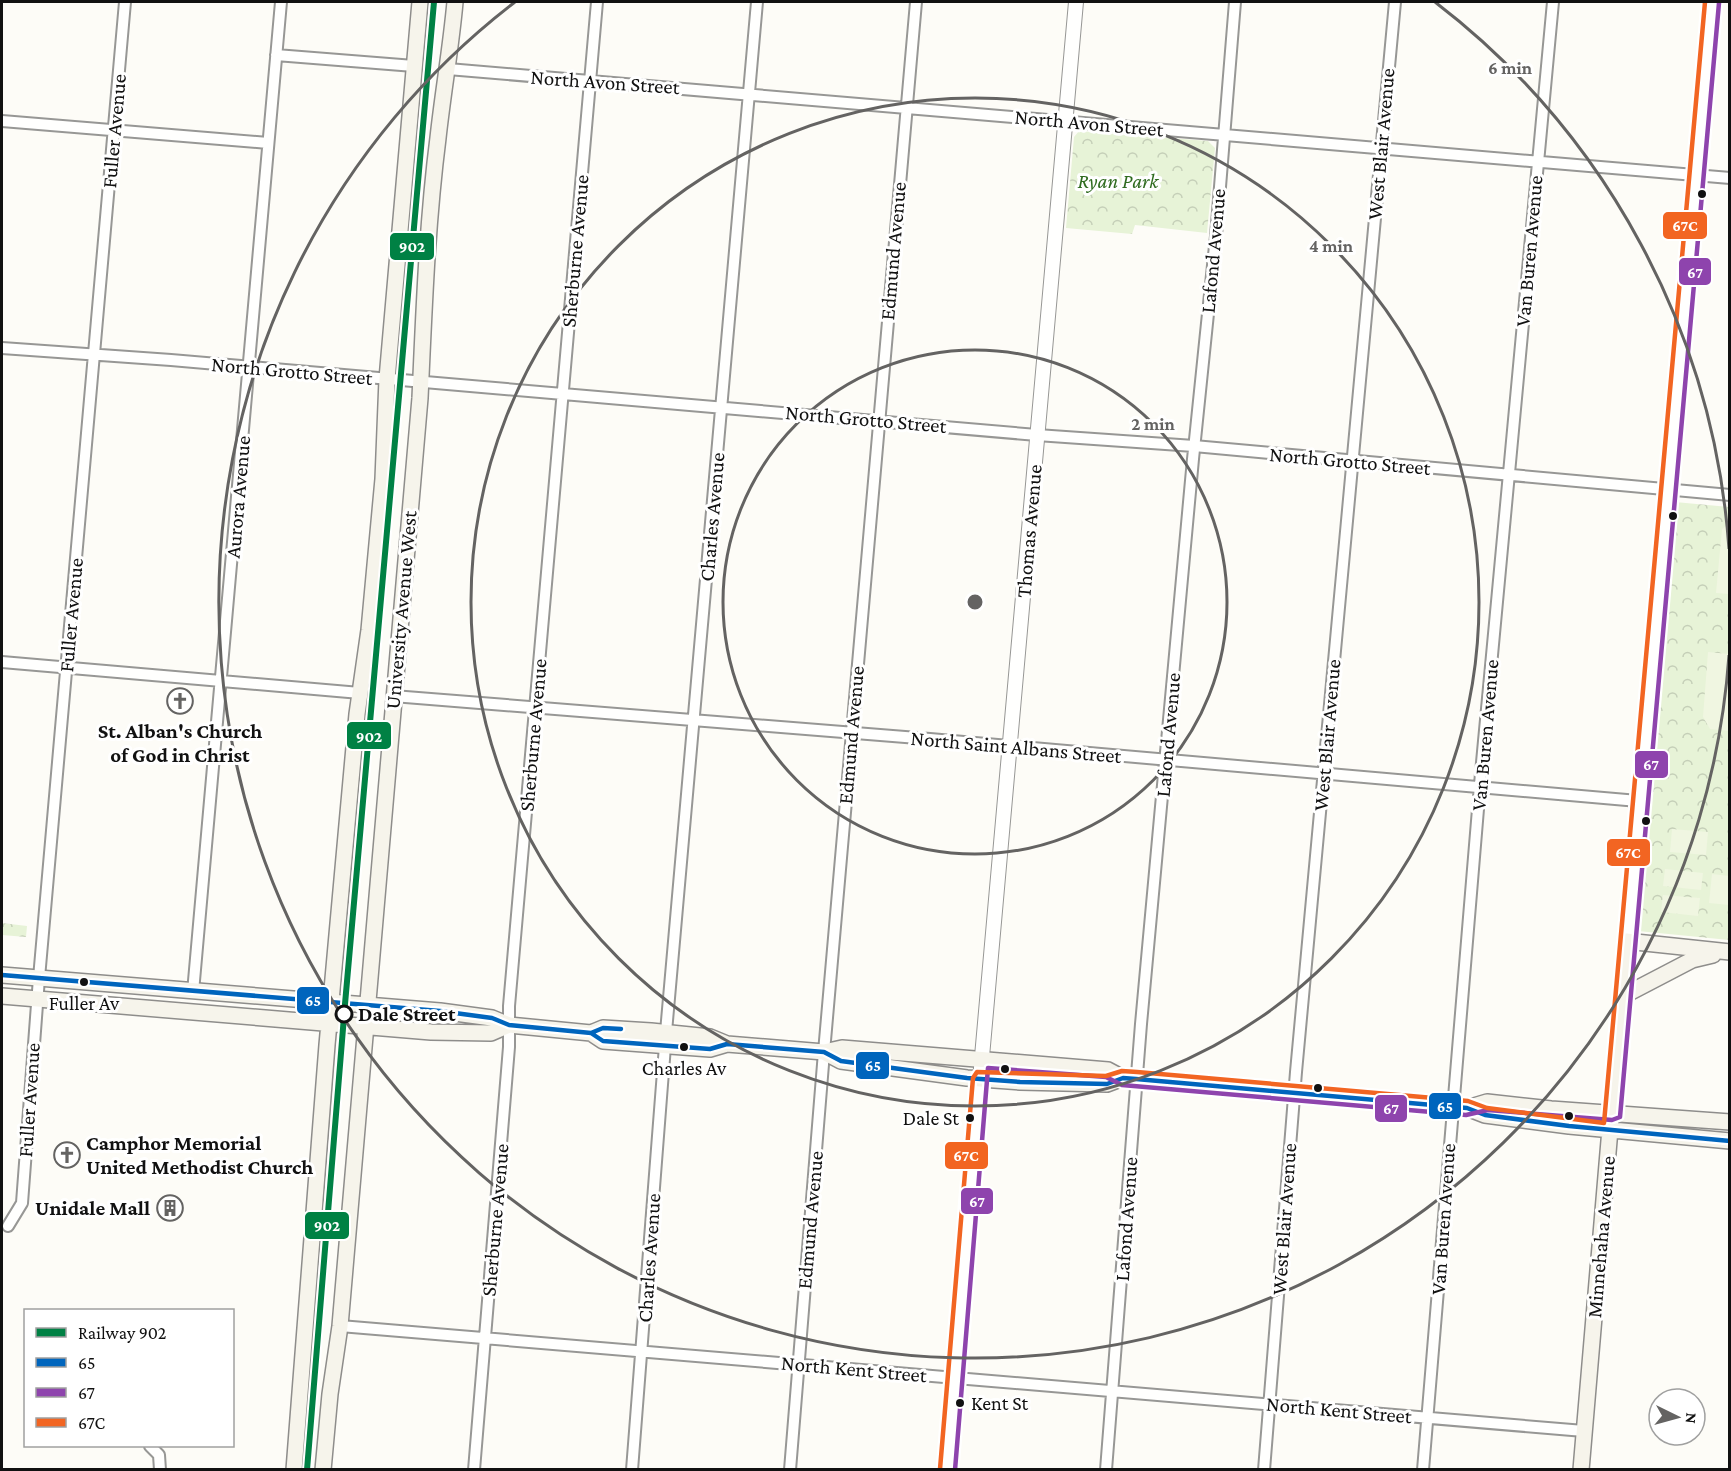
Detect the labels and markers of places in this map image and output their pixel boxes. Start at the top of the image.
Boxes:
unlabelled marker [1696,188,1708,200]
unlabelled marker [1667,510,1679,522]
centre of rings [965,592,985,612]
church icon: St. Alban's Church of God in Christ [165,686,195,716]
place label: St. Alban's Church of God in Christ [98,719,262,767]
unlabelled marker [1640,815,1652,827]
marker: Fuller Av [78,976,90,988]
place label: Fuller Av [49,992,120,1014]
place label: Dale Street [358,1002,456,1026]
marker: Dale Street [335,1005,353,1023]
marker: Charles Av [678,1041,690,1053]
place label: Charles Av [642,1057,727,1079]
unlabelled marker [999,1063,1011,1075]
unlabelled marker [1312,1082,1324,1094]
place label: Dale St [903,1107,959,1129]
unlabelled marker [1563,1110,1575,1122]
marker: Dale St [964,1112,976,1124]
place label: Camphor Memorial United Methodist Church [86,1131,313,1179]
church icon: Camphor Memorial United Methodist Church [52,1140,82,1170]
building icon: Unidale Mall [155,1193,185,1223]
place label: Unidale Mall [35,1196,150,1220]
place label: Kent St [971,1392,1029,1414]
marker: Kent St [954,1397,966,1409]

